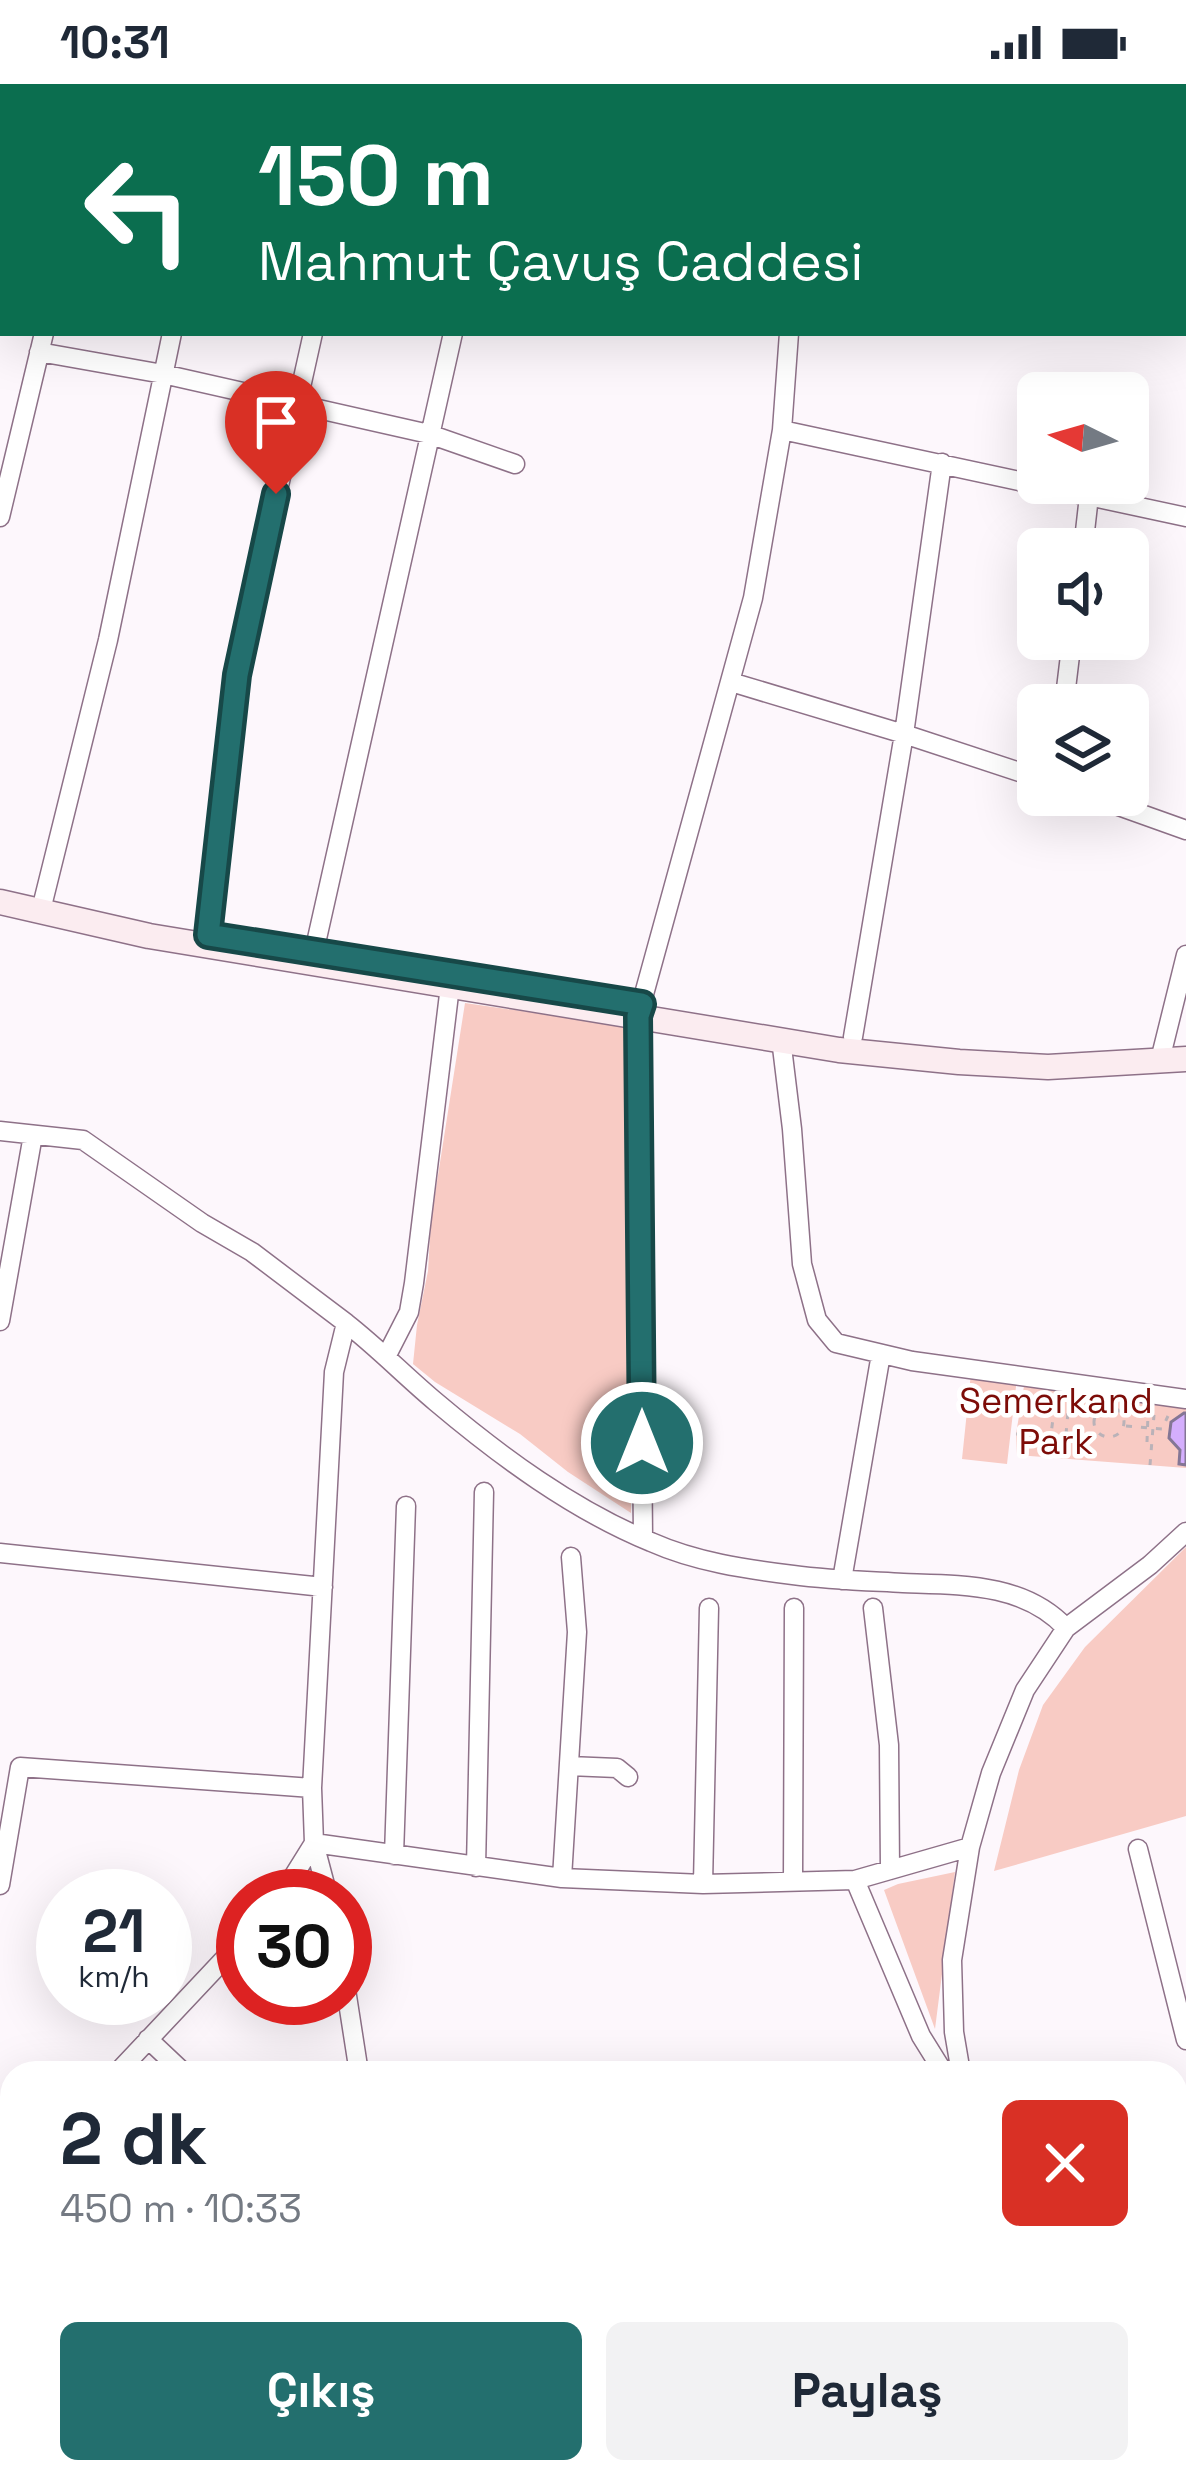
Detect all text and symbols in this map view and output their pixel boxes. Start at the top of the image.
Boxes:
text: 10:31 [60,14,170,71]
text: 150 m [258,122,494,230]
icon: left [60,132,216,288]
text: Mahmut Çavuş Caddesi [258,227,864,296]
pin [225,371,327,494]
north arrow [1017,372,1149,504]
map controls [1017,372,1149,816]
icon: arrive [243,389,309,455]
button: sound [1017,528,1149,660]
button: layers [1017,684,1149,816]
park label: Semerkand Park [959,1378,1153,1465]
position arrow [579,1380,705,1506]
speed limit sign: 30 [216,1869,372,2025]
text: 21 [83,1893,145,1970]
text: km/h [78,1957,150,1996]
text: 2 dk [60,2093,208,2185]
button: close [1002,2100,1128,2226]
text: 450 m · 10:33 [60,2184,302,2233]
button: Çıkış [60,2322,582,2460]
button: Paylaş [606,2322,1128,2460]

